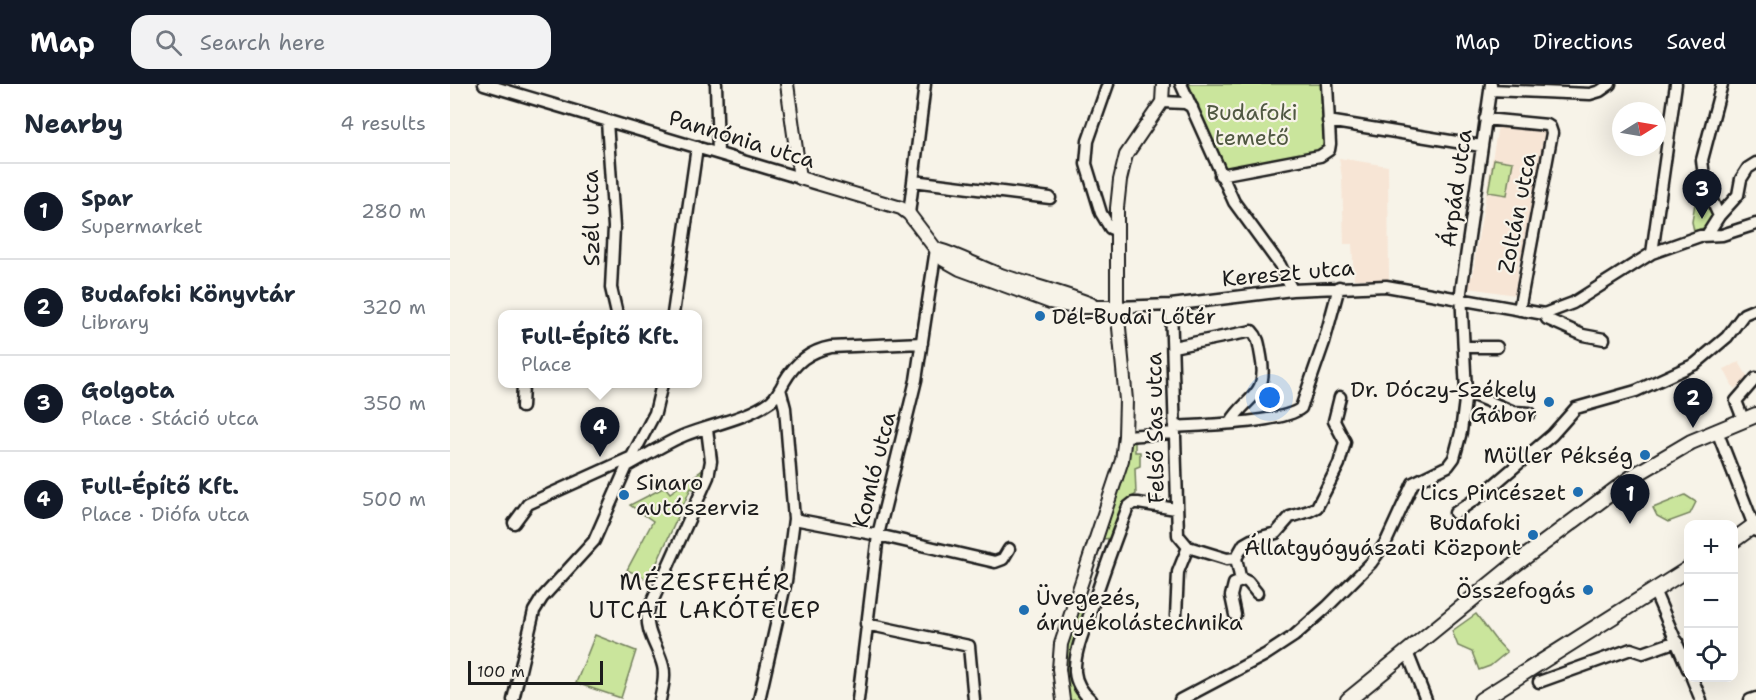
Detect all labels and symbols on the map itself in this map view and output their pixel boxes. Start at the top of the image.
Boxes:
park label: Budafoki temető [1206,98,1298,152]
north arrow [1612,102,1666,156]
street label: Pannónia utca [665,103,819,175]
street label: Árpád utca [1433,127,1479,249]
street label: Zoltán utca [1491,150,1543,276]
street label: Szél utca [576,169,606,267]
pin: 3 [1682,170,1722,219]
street label: Kereszt utca [1221,253,1356,293]
place label: Dél-Budai Lőtér [1052,302,1216,331]
marker: Dél-Budai Lőtér [1033,309,1047,323]
street label: Felső Sas utca [1139,352,1171,504]
place label: Dr. Dóczy-Székely Gábor [1350,375,1537,429]
pin: 2 [1674,378,1712,428]
your location [1255,383,1284,412]
marker: Dr. Dóczy-Székely Gábor [1542,395,1556,409]
pin: 4 [580,408,620,457]
street label: Komló utca [846,409,902,531]
place label: Müller Pékség [1484,441,1633,470]
marker: Müller Pékség [1638,448,1652,462]
place label: Sinaro autószerviz [636,468,760,522]
pin: 1 [1610,474,1650,524]
place label: Lics Pincészet [1420,478,1566,507]
marker: Lics Pincészet [1571,485,1585,499]
marker: Sinaro autószerviz [617,488,631,502]
place label: Budafoki Állatgyógyászati Központ [1244,508,1521,562]
marker: Budafoki Állatgyógyászati Központ [1526,528,1540,542]
district label: MÉZESFEHÉR UTCAI LAKÓTELEP [588,566,822,626]
place label: Összefogás [1456,576,1576,605]
place label: Üvegezés, árnyékolástechnika [1036,583,1243,637]
marker: Összefogás [1581,583,1595,597]
marker: Üvegezés, árnyékolástechnika [1017,603,1031,617]
scale bar [468,658,603,686]

